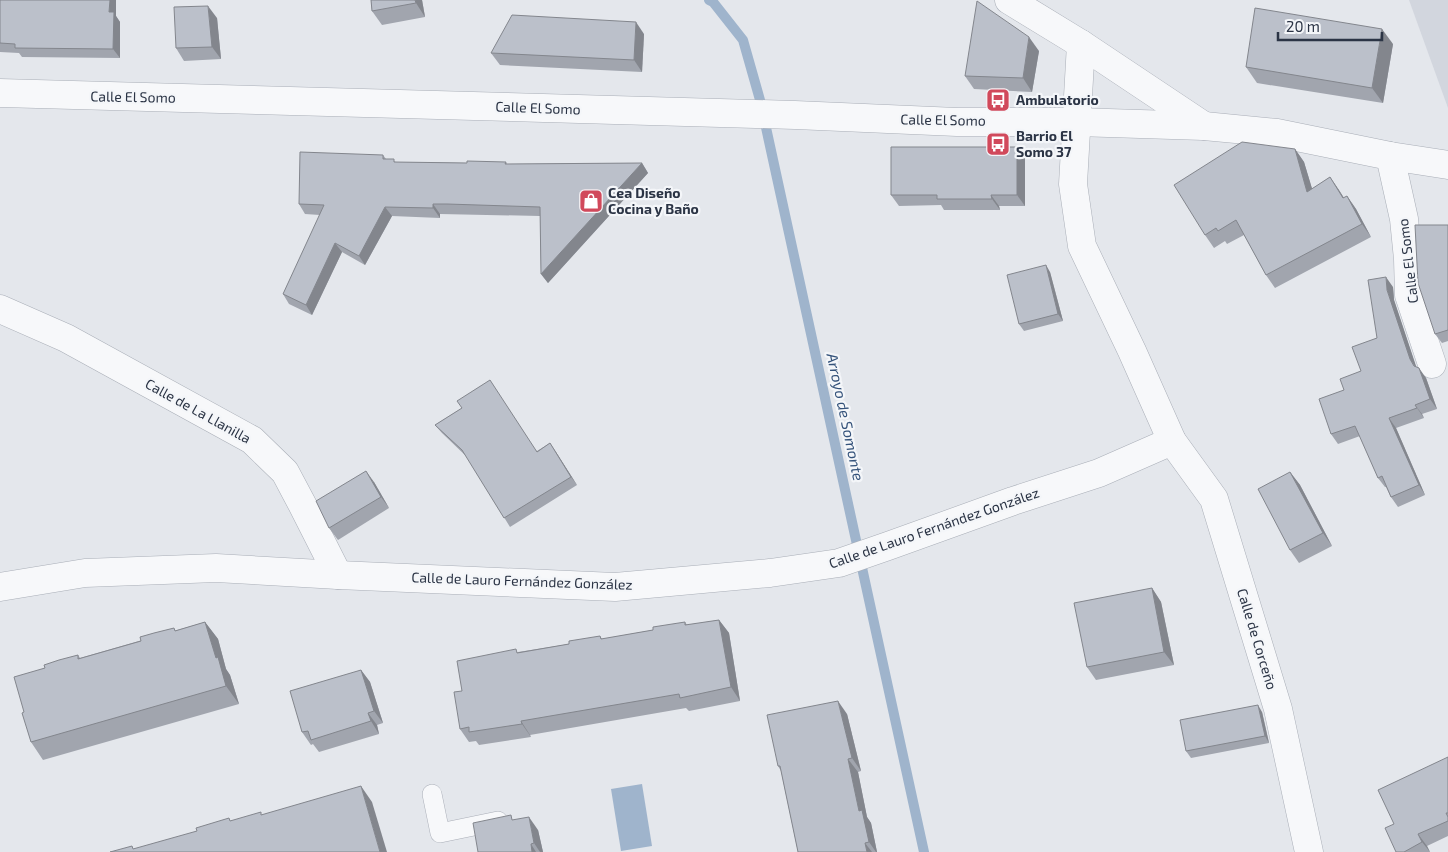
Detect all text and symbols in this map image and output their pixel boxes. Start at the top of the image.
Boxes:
scale bar [1278,10,1382,42]
text: 20 m [1286,17,1320,35]
street label: Calle El Somo [90,87,176,106]
bus stop icon: Ambulatorio [985,87,1011,113]
place label: Ambulatorio [1016,91,1099,108]
street label: Calle El Somo [495,98,581,117]
street label: Calle El Somo [900,110,986,129]
place label: Barrio El Somo 37 [1016,127,1073,160]
bus stop icon: Barrio El Somo 37 [985,131,1011,157]
place label: Cea Diseño Cocina y Baño [608,184,699,217]
shop icon: Cea Diseño Cocina y Baño [578,188,604,214]
street label: Calle El Somo [1394,218,1421,304]
water label: Arroyo de Somonte [822,350,868,483]
street label: Calle de La Llanilla [143,375,254,447]
street label: Calle de Lauro Fernández González [826,483,1041,572]
street label: Calle de Lauro Fernández González [411,568,633,593]
street label: Calle de Corceño [1234,586,1281,692]

